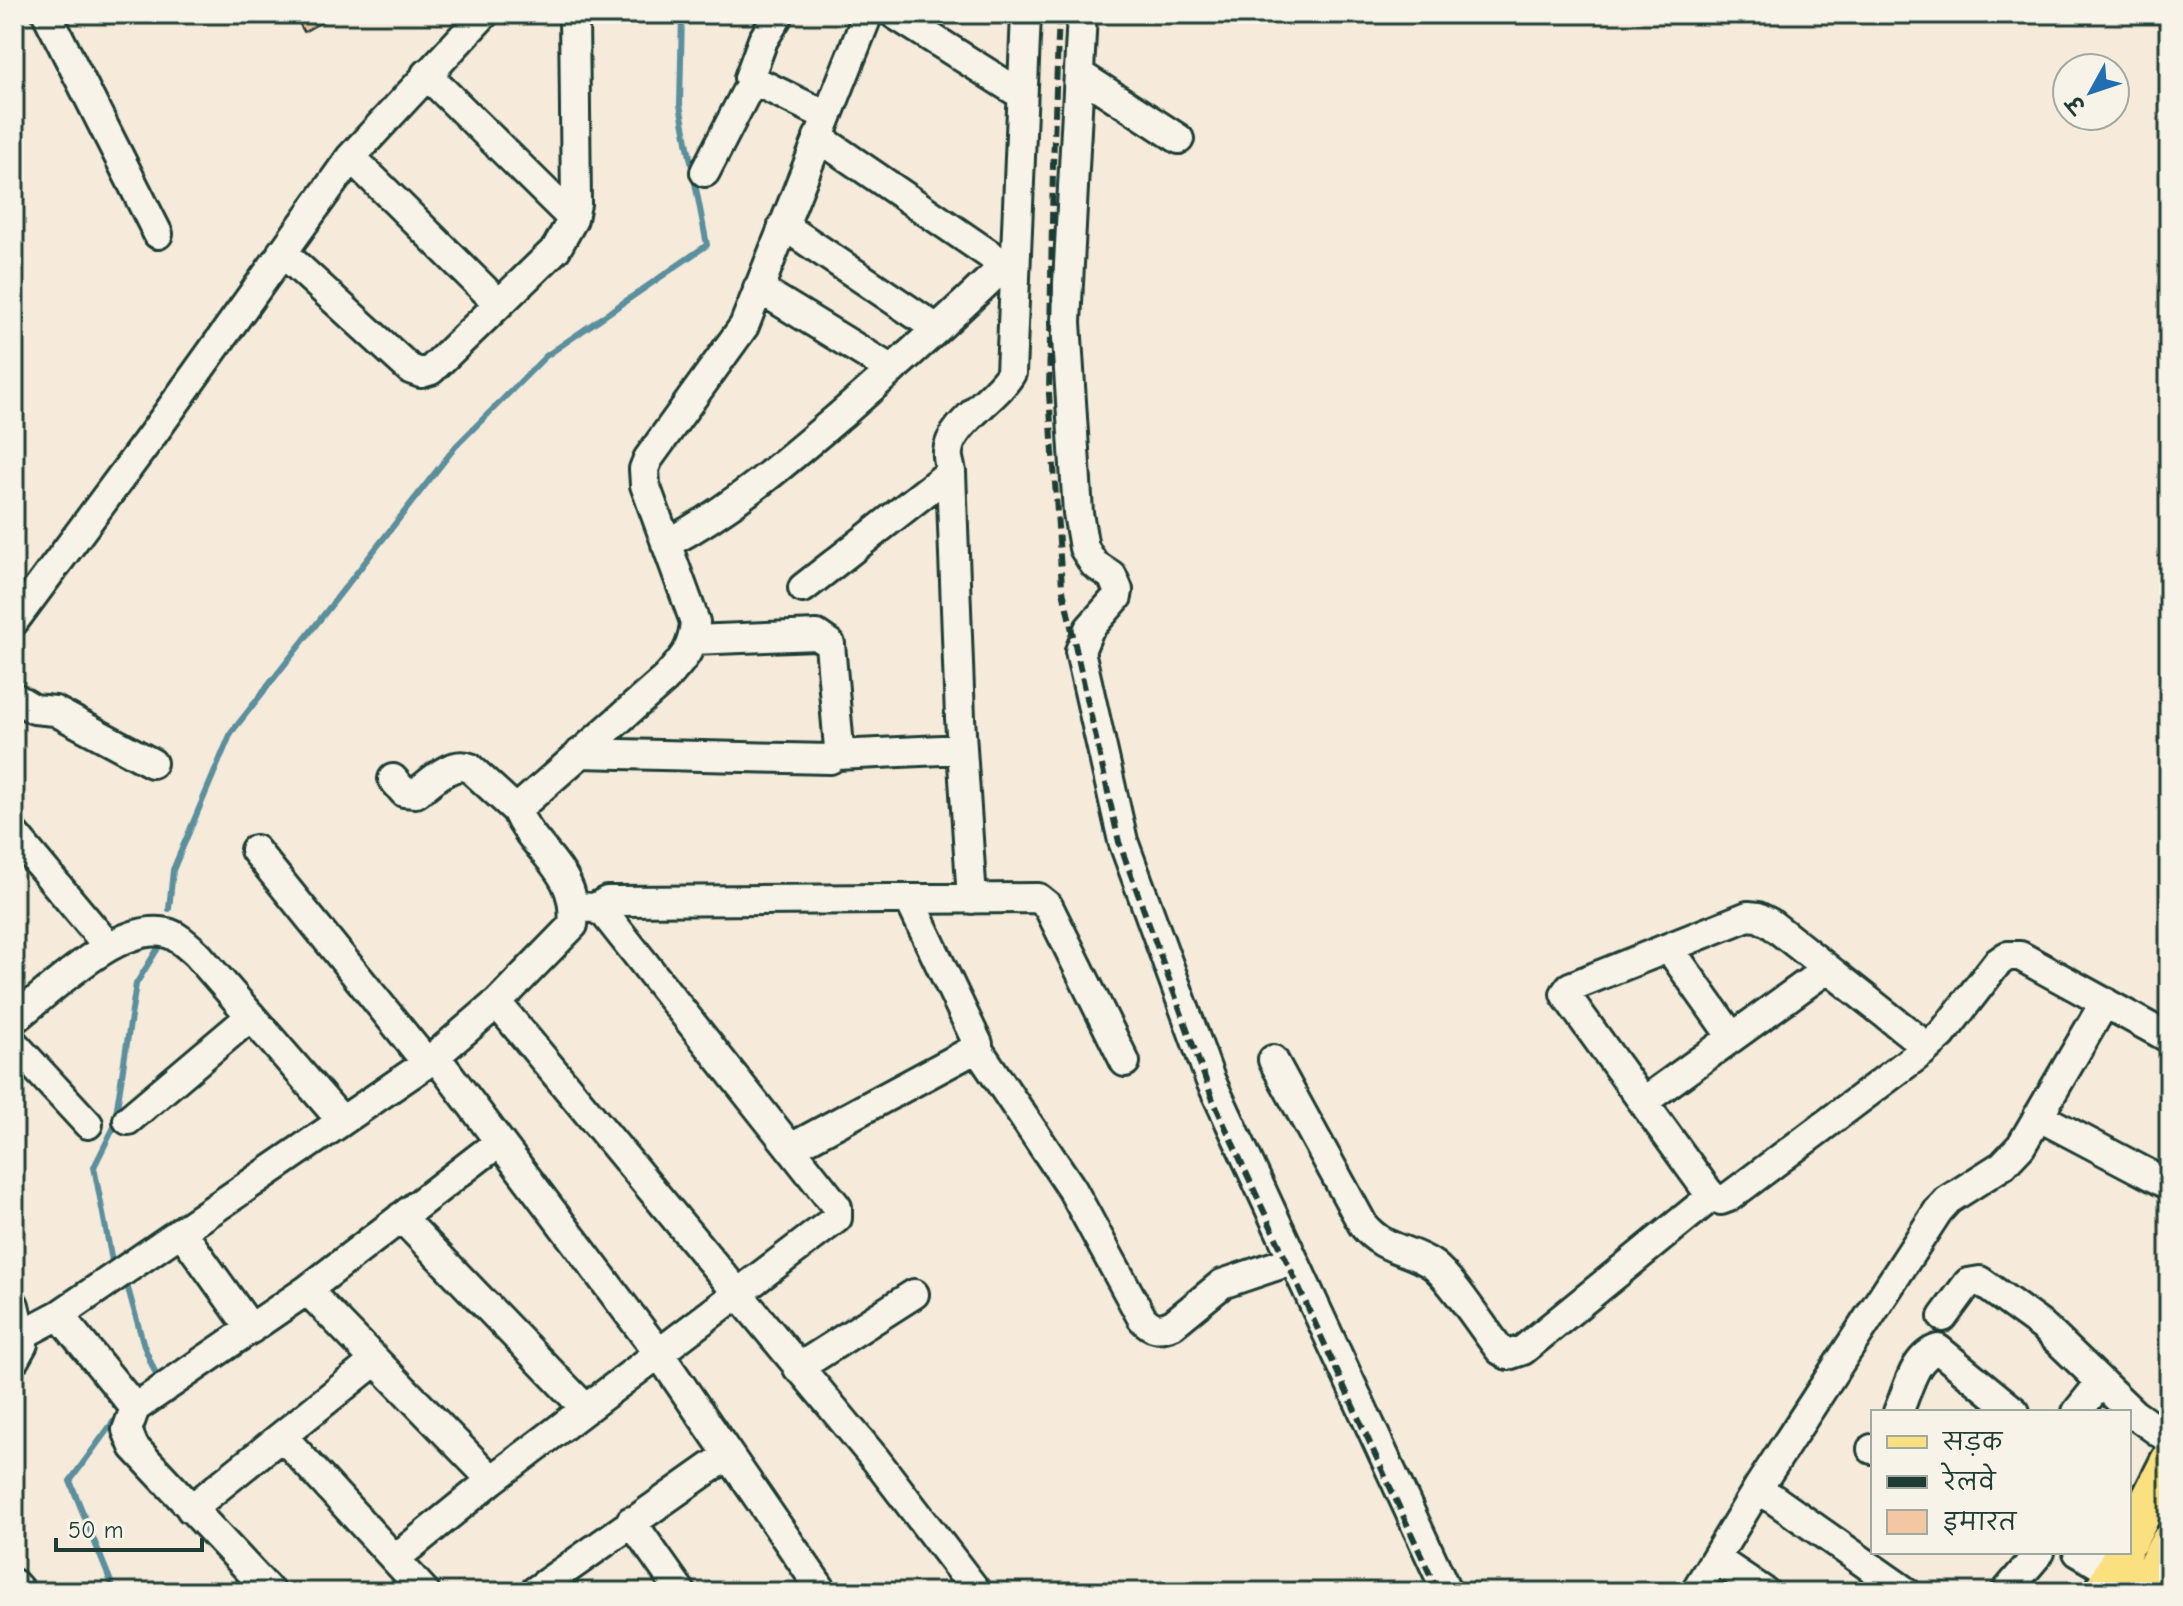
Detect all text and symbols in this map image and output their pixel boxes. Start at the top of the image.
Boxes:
north arrow [2051,52,2131,132]
text: उ [2060,88,2092,120]
legend [1871,1410,2131,1554]
text: सड़क [1941,1428,2004,1456]
text: रेलवे [1940,1462,1997,1496]
scale bar [56,1502,202,1552]
text: इमारत [1943,1508,2018,1536]
text: 50 m [68,1516,124,1544]

